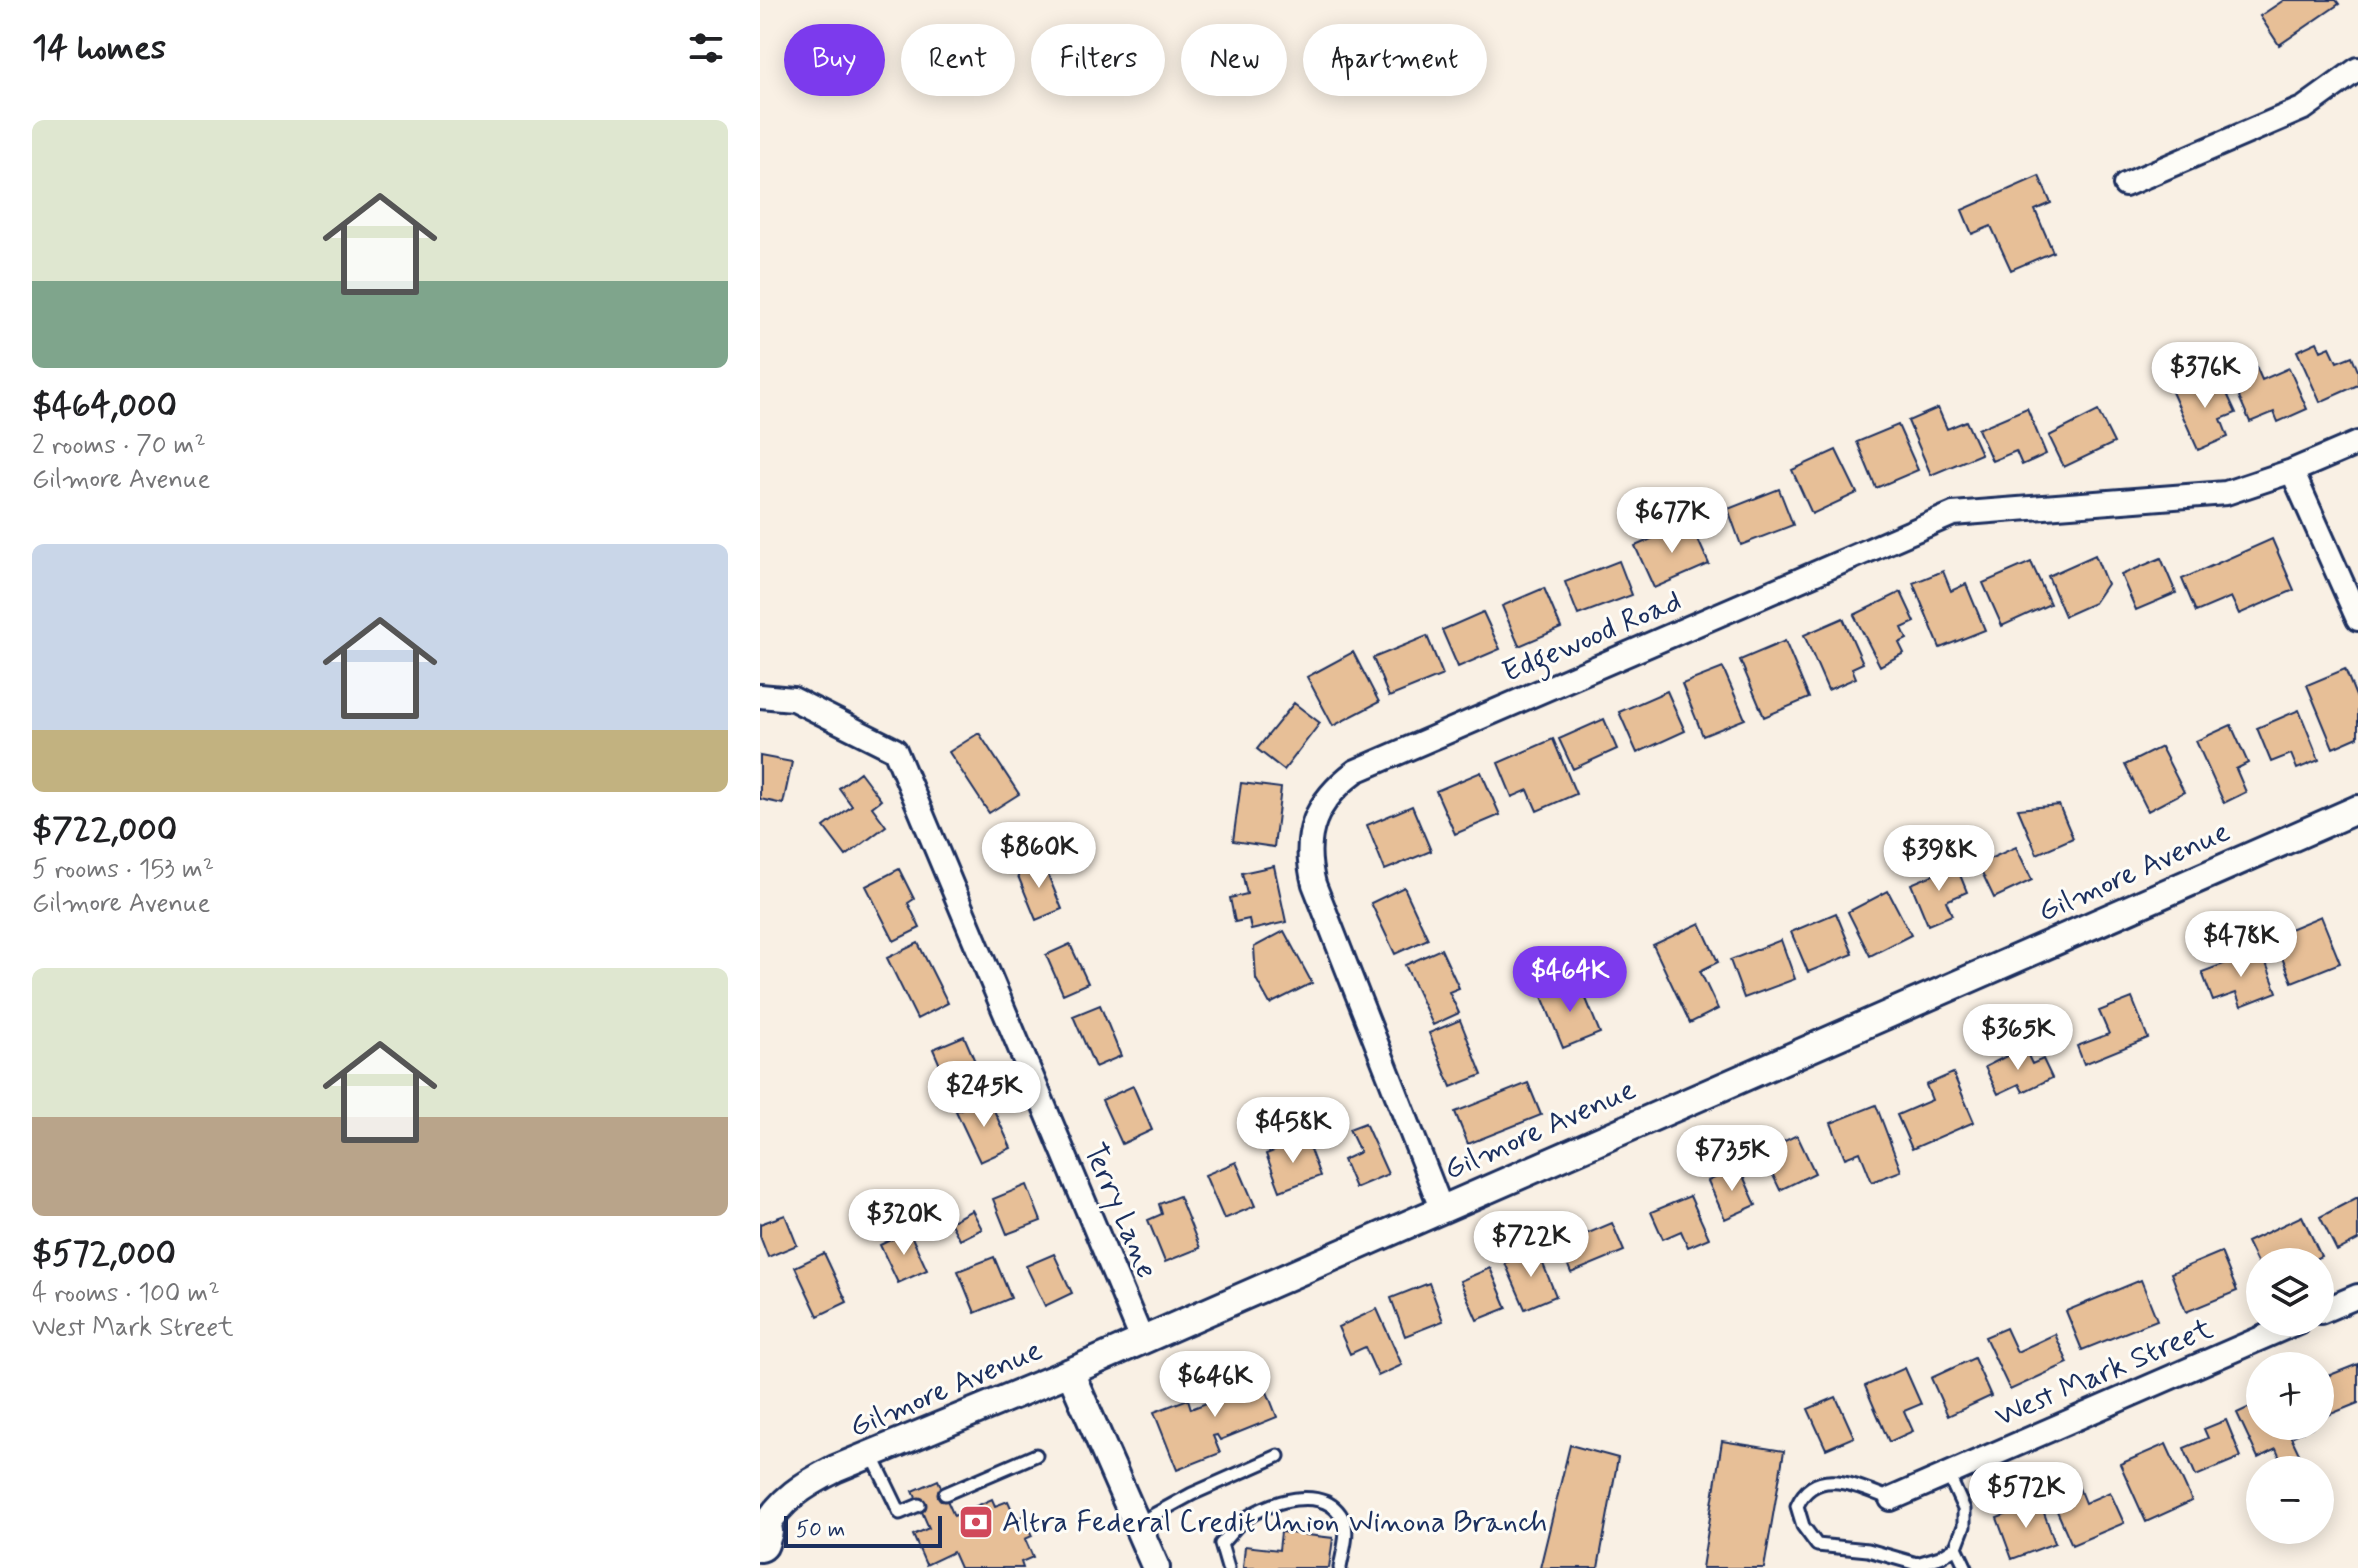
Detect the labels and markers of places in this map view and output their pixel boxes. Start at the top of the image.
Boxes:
pin: $376K [2149,342,2261,410]
pin: $677K [1616,487,1728,555]
pin: $860K [983,822,1095,890]
pin: $398K [1883,825,1995,893]
pin: $478K [2185,911,2297,979]
pin: $464K [1514,946,1626,1014]
pin: $365K [1962,1004,2074,1072]
pin: $245K [928,1061,1040,1129]
pin: $458K [1237,1097,1349,1165]
pin: $735K [1676,1125,1788,1193]
pin: $320K [848,1189,960,1257]
pin: $722K [1475,1211,1587,1279]
pin: $646K [1159,1351,1271,1419]
pin: $572K [1970,1462,2082,1530]
bank icon: Altra Federal Credit Union Winona Branch [957,1503,995,1541]
place label: Altra Federal Credit Union Winona Branch [1002,1503,1547,1542]

